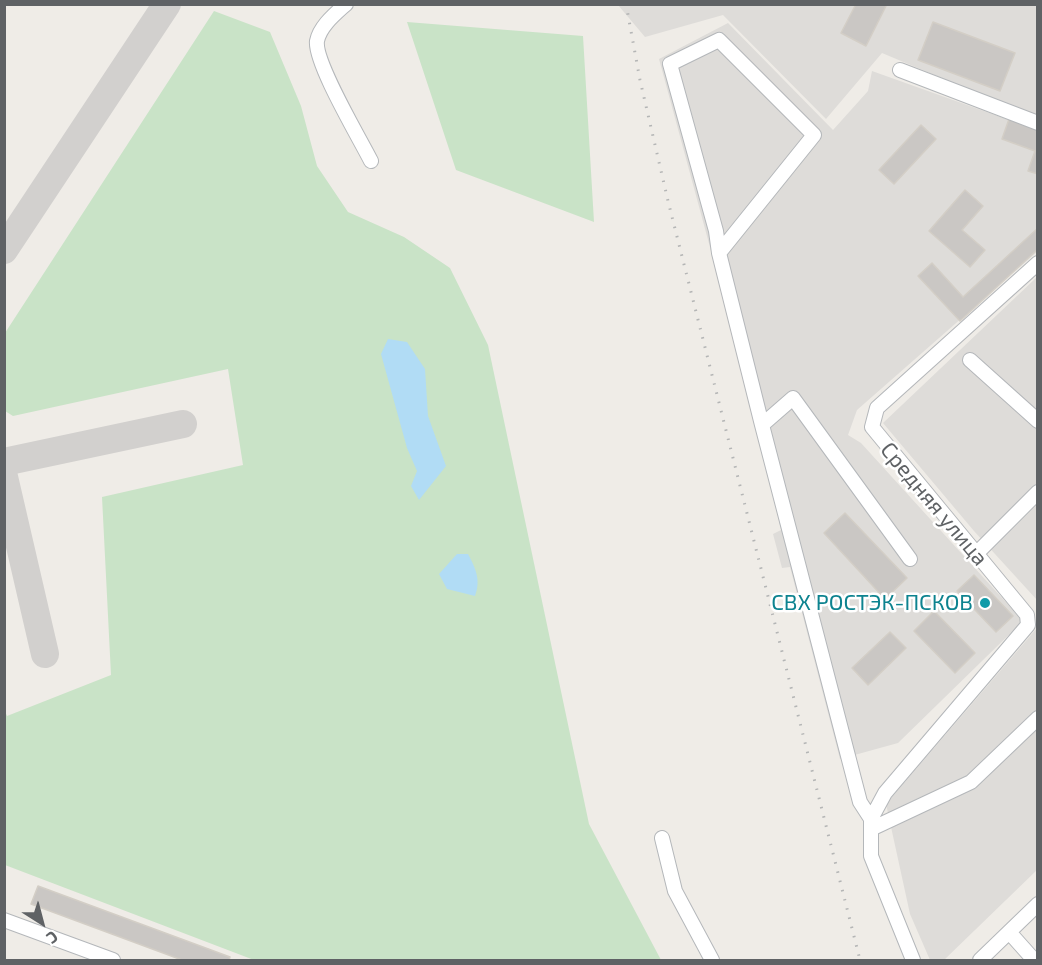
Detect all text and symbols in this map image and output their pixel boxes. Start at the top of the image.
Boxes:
street label: Средняя улица [875,437,993,571]
place label: СВХ РОСТЭК-ПСКОВ [771,590,973,616]
marker: СВХ РОСТЭК-ПСКОВ [978,596,992,610]
north arrow [12,893,72,953]
text: С [43,928,62,948]

